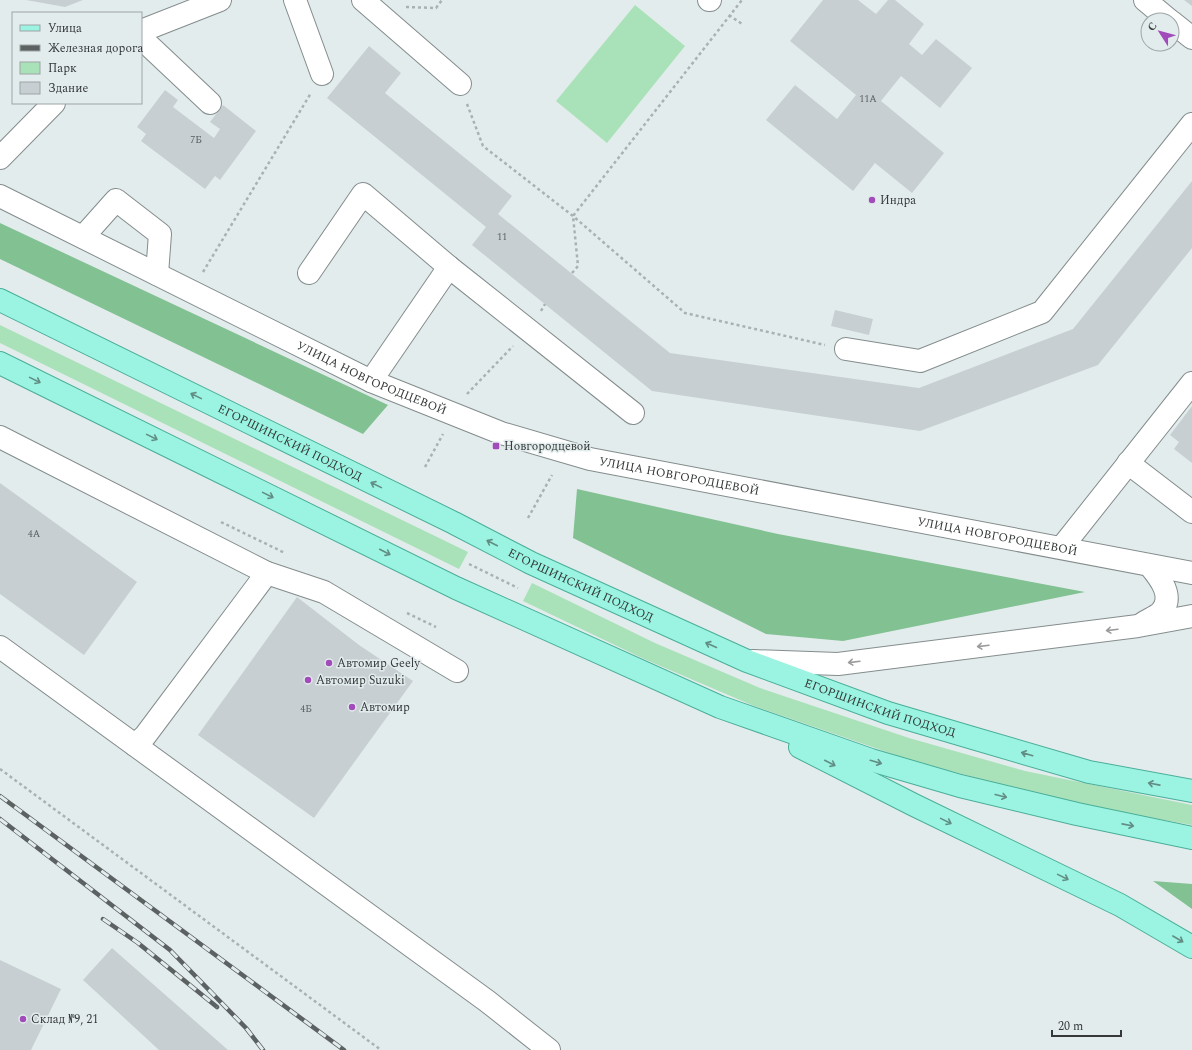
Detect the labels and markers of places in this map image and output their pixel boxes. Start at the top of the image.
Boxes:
place label: Индра [880,191,916,210]
marker: Индра [867,195,877,205]
place label: Новгородцевой [504,437,591,456]
marker: Новгородцевой [491,441,501,451]
place label: Автомир Geely [337,654,421,673]
marker: Автомир Geely [324,658,334,668]
place label: Автомир Suzuki [316,671,405,690]
marker: Автомир Suzuki [303,675,313,685]
place label: Автомир [360,698,410,717]
marker: Автомир [347,702,357,712]
place label: Склад №9, 21 [31,1010,98,1029]
marker: Склад №9, 21 [18,1014,28,1024]

